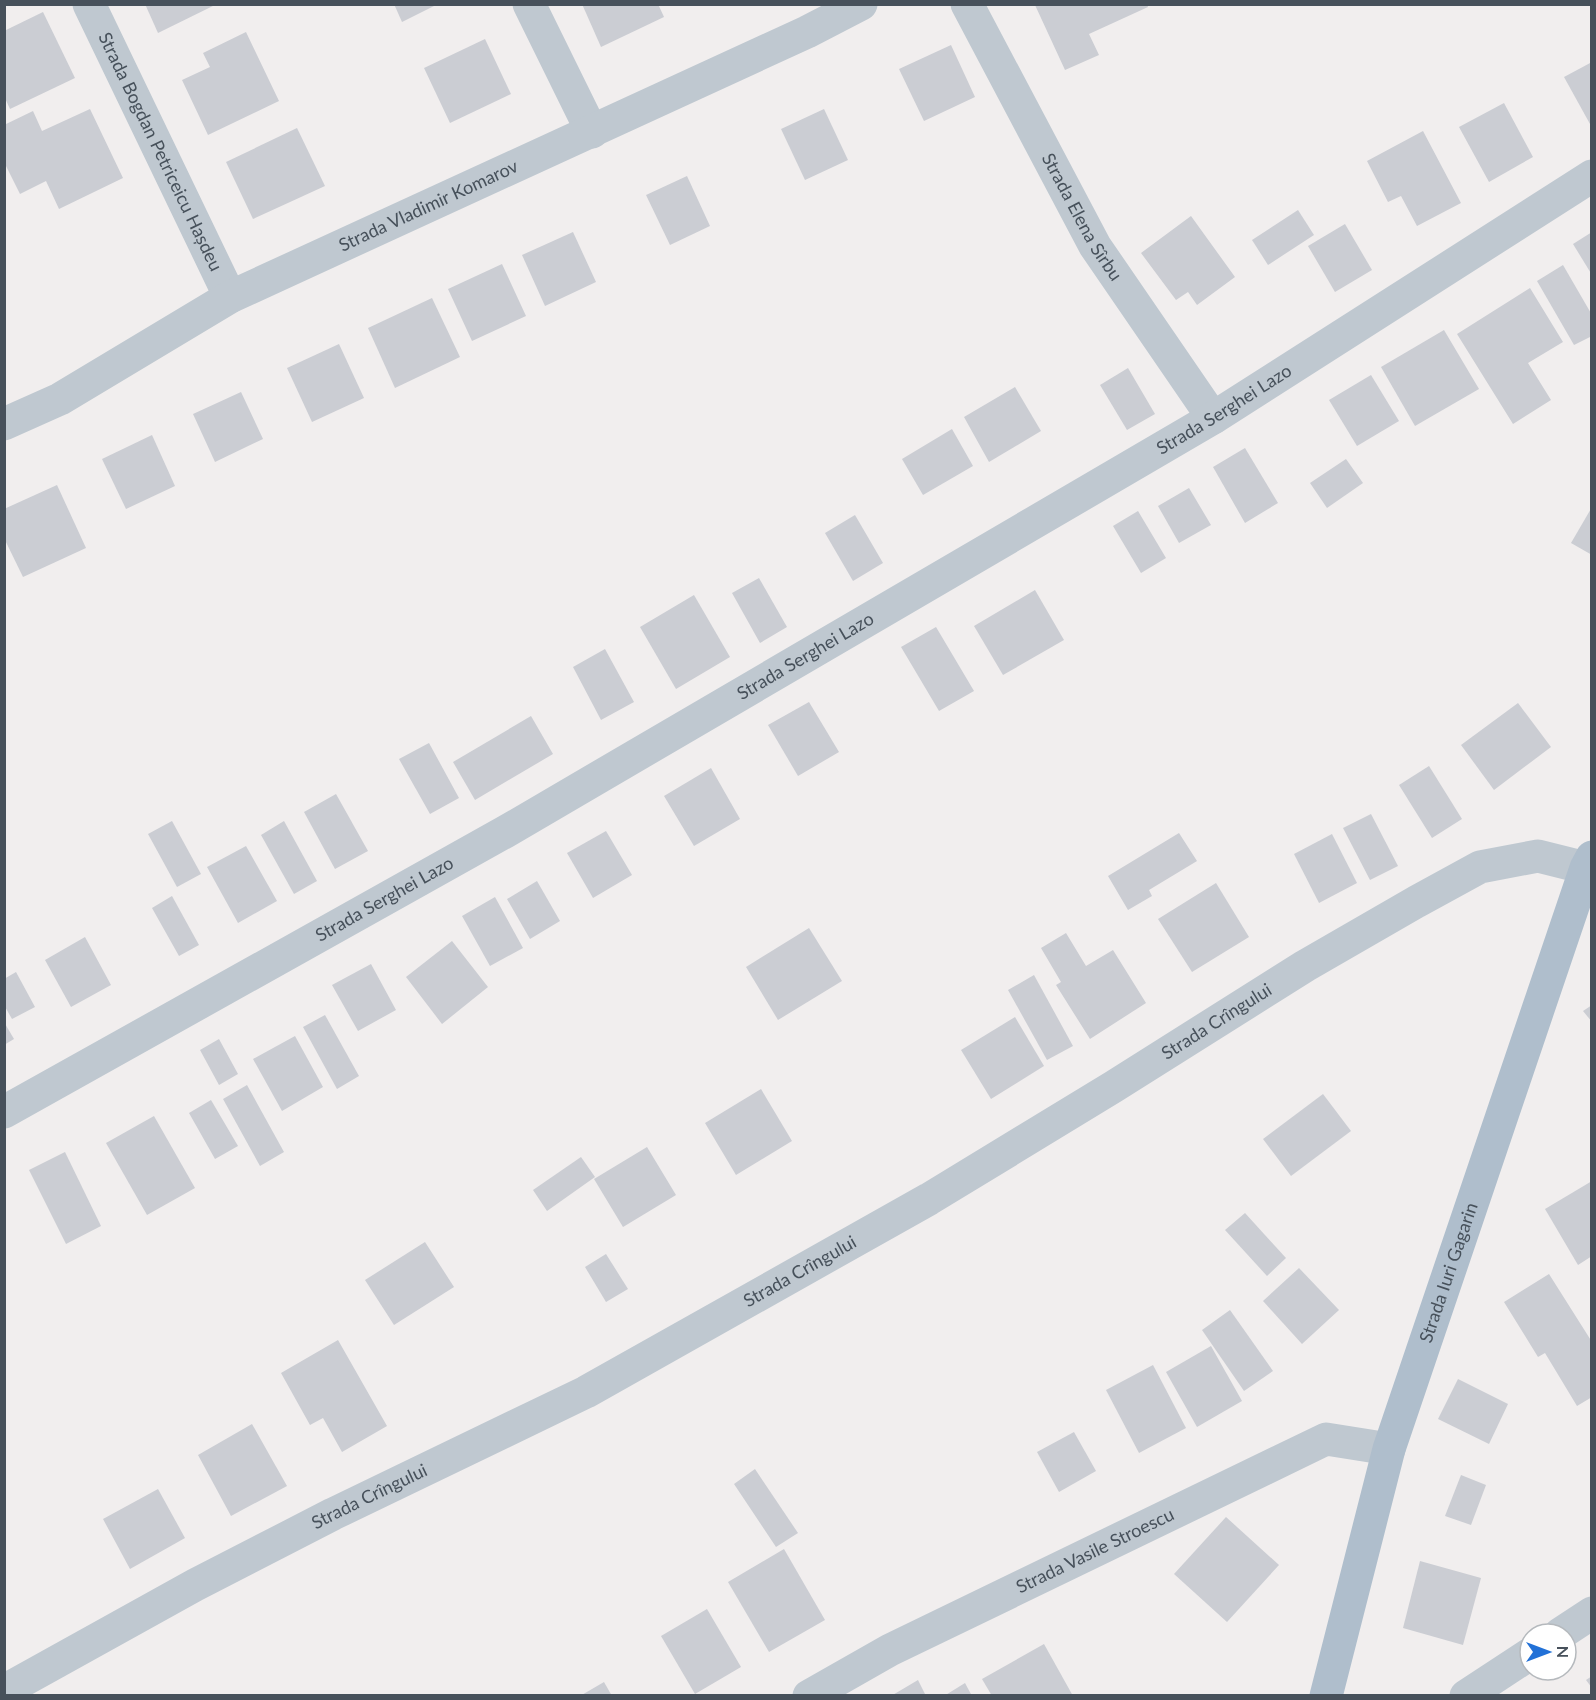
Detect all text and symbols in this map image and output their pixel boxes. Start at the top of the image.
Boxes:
street label: Strada Bogdan Petriceicu Hașdeu [94,29,228,274]
street label: Strada Elena Sîrbu [1038,149,1127,285]
street label: Strada Vladimir Komarov [335,154,522,256]
street label: Strada Serghei Lazo [1152,359,1295,459]
street label: Strada Serghei Lazo [733,607,877,704]
street label: Strada Serghei Lazo [311,851,457,946]
street label: Strada Crîngului [1157,978,1275,1064]
street label: Strada Iuri Gagarin [1414,1199,1482,1345]
street label: Strada Crîngului [739,1230,860,1311]
street label: Strada Crîngului [307,1458,430,1533]
street label: Strada Vasile Stroescu [1012,1502,1177,1597]
north arrow [1518,1622,1578,1682]
text: N [1554,1646,1573,1658]

